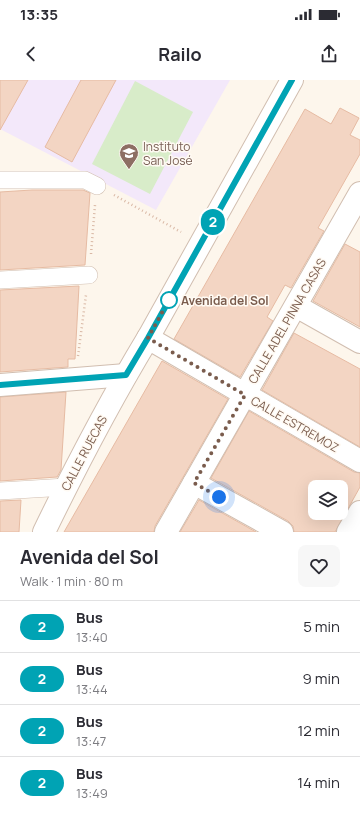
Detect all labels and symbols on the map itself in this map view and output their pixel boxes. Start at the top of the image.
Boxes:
place label: Instituto San José [143,138,193,169]
school or university icon: Instituto San José [118,142,140,170]
line badge: 2 [200,209,226,235]
street label: CALLE ADEL PINNA CASAS [244,255,330,387]
marker: Avenida del Sol [160,291,178,309]
place label: Avenida del Sol [181,292,269,309]
street label: CALLE ESTREMOZ [248,392,342,456]
street label: CALLE RUECAS [57,412,111,494]
your location [209,487,229,507]

